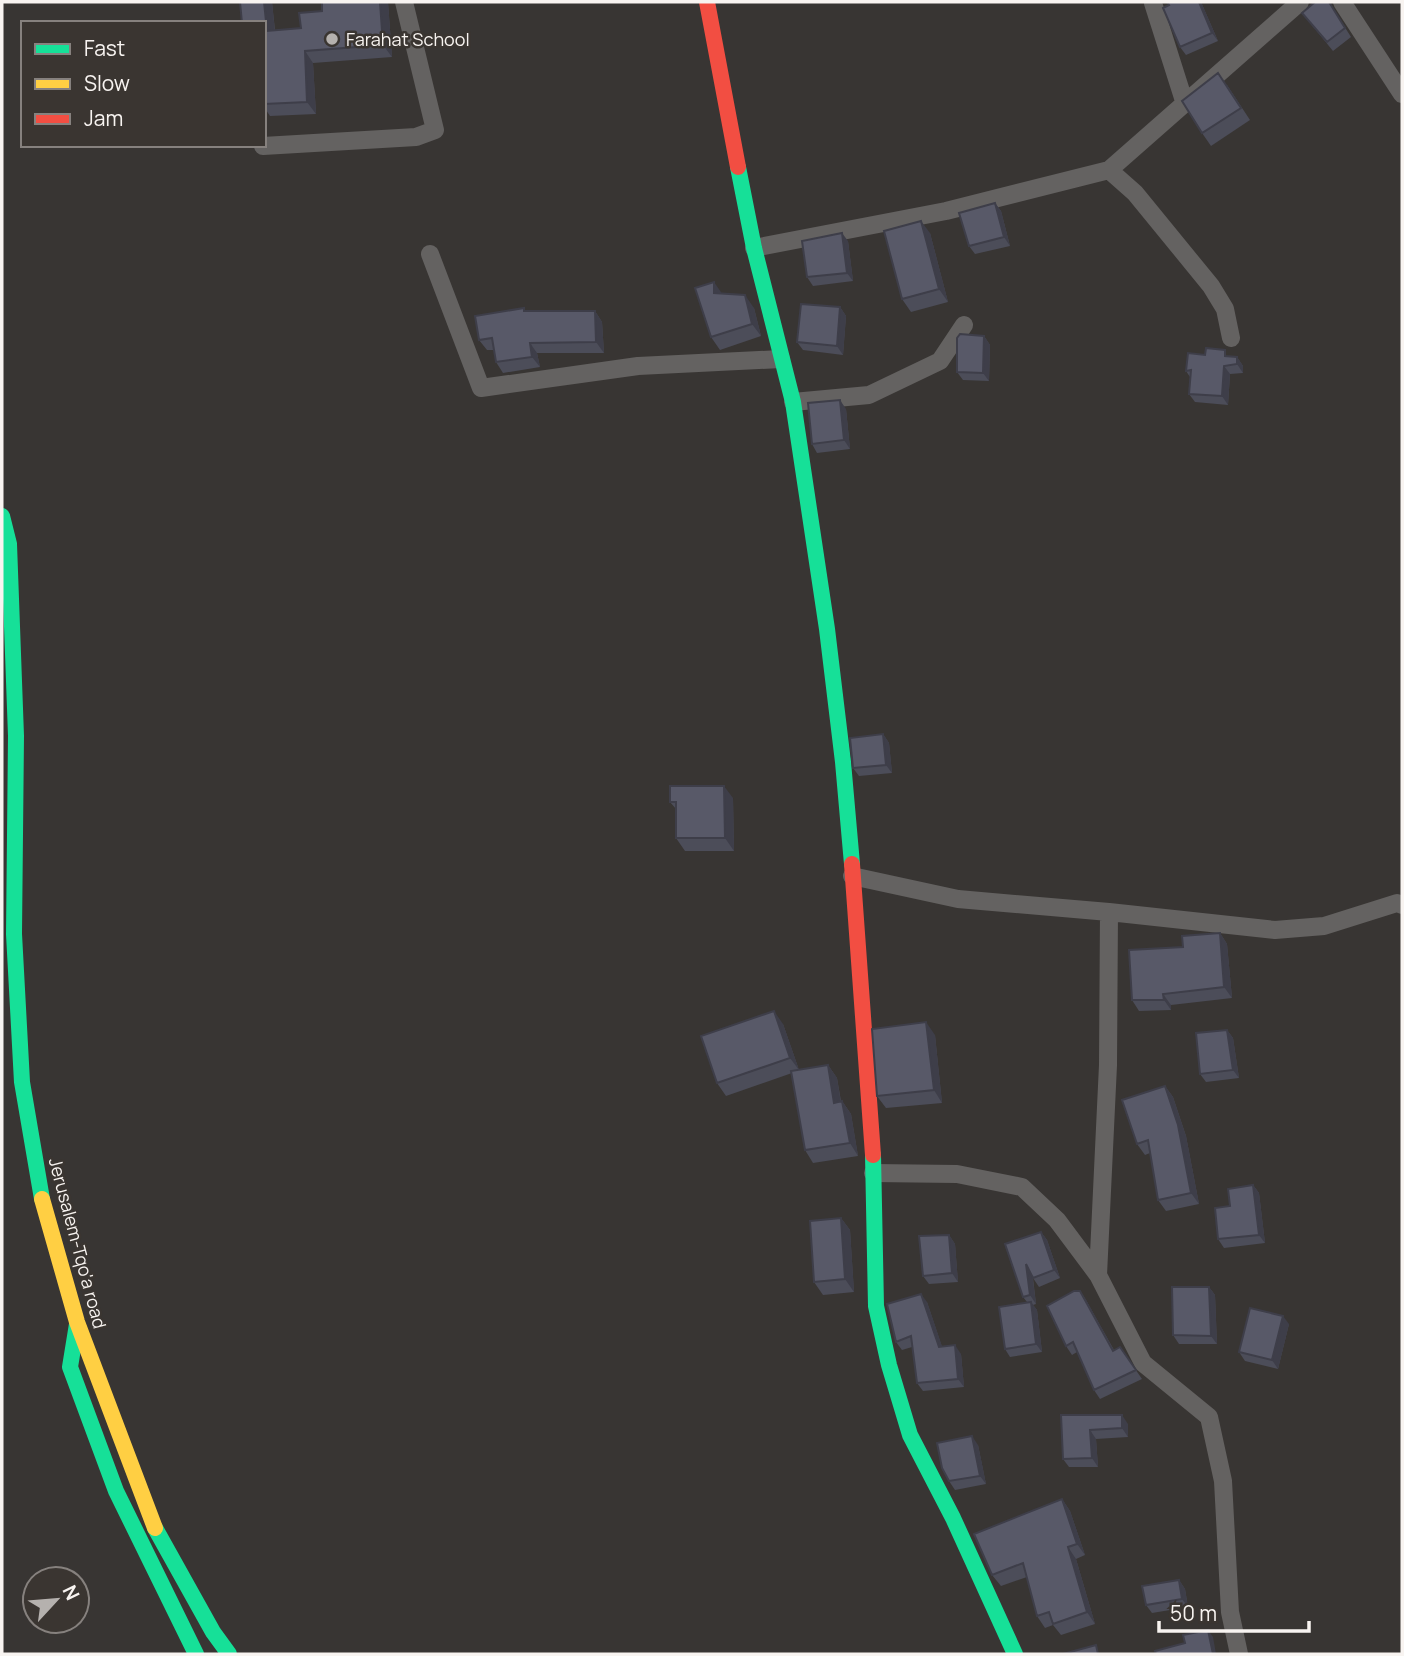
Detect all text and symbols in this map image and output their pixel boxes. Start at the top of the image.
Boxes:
legend [21,21,266,147]
place label: Farahat School [346,27,470,51]
marker: Farahat School [324,31,340,47]
text: Fast [84,34,125,62]
text: Slow [84,69,130,97]
text: Jam [84,104,123,132]
street label: Jerusalem-Tqo'a road [44,1155,112,1331]
north arrow [21,1565,91,1635]
text: N [57,1581,86,1604]
scale bar [1159,1590,1310,1634]
text: 50 m [1170,1599,1217,1627]

